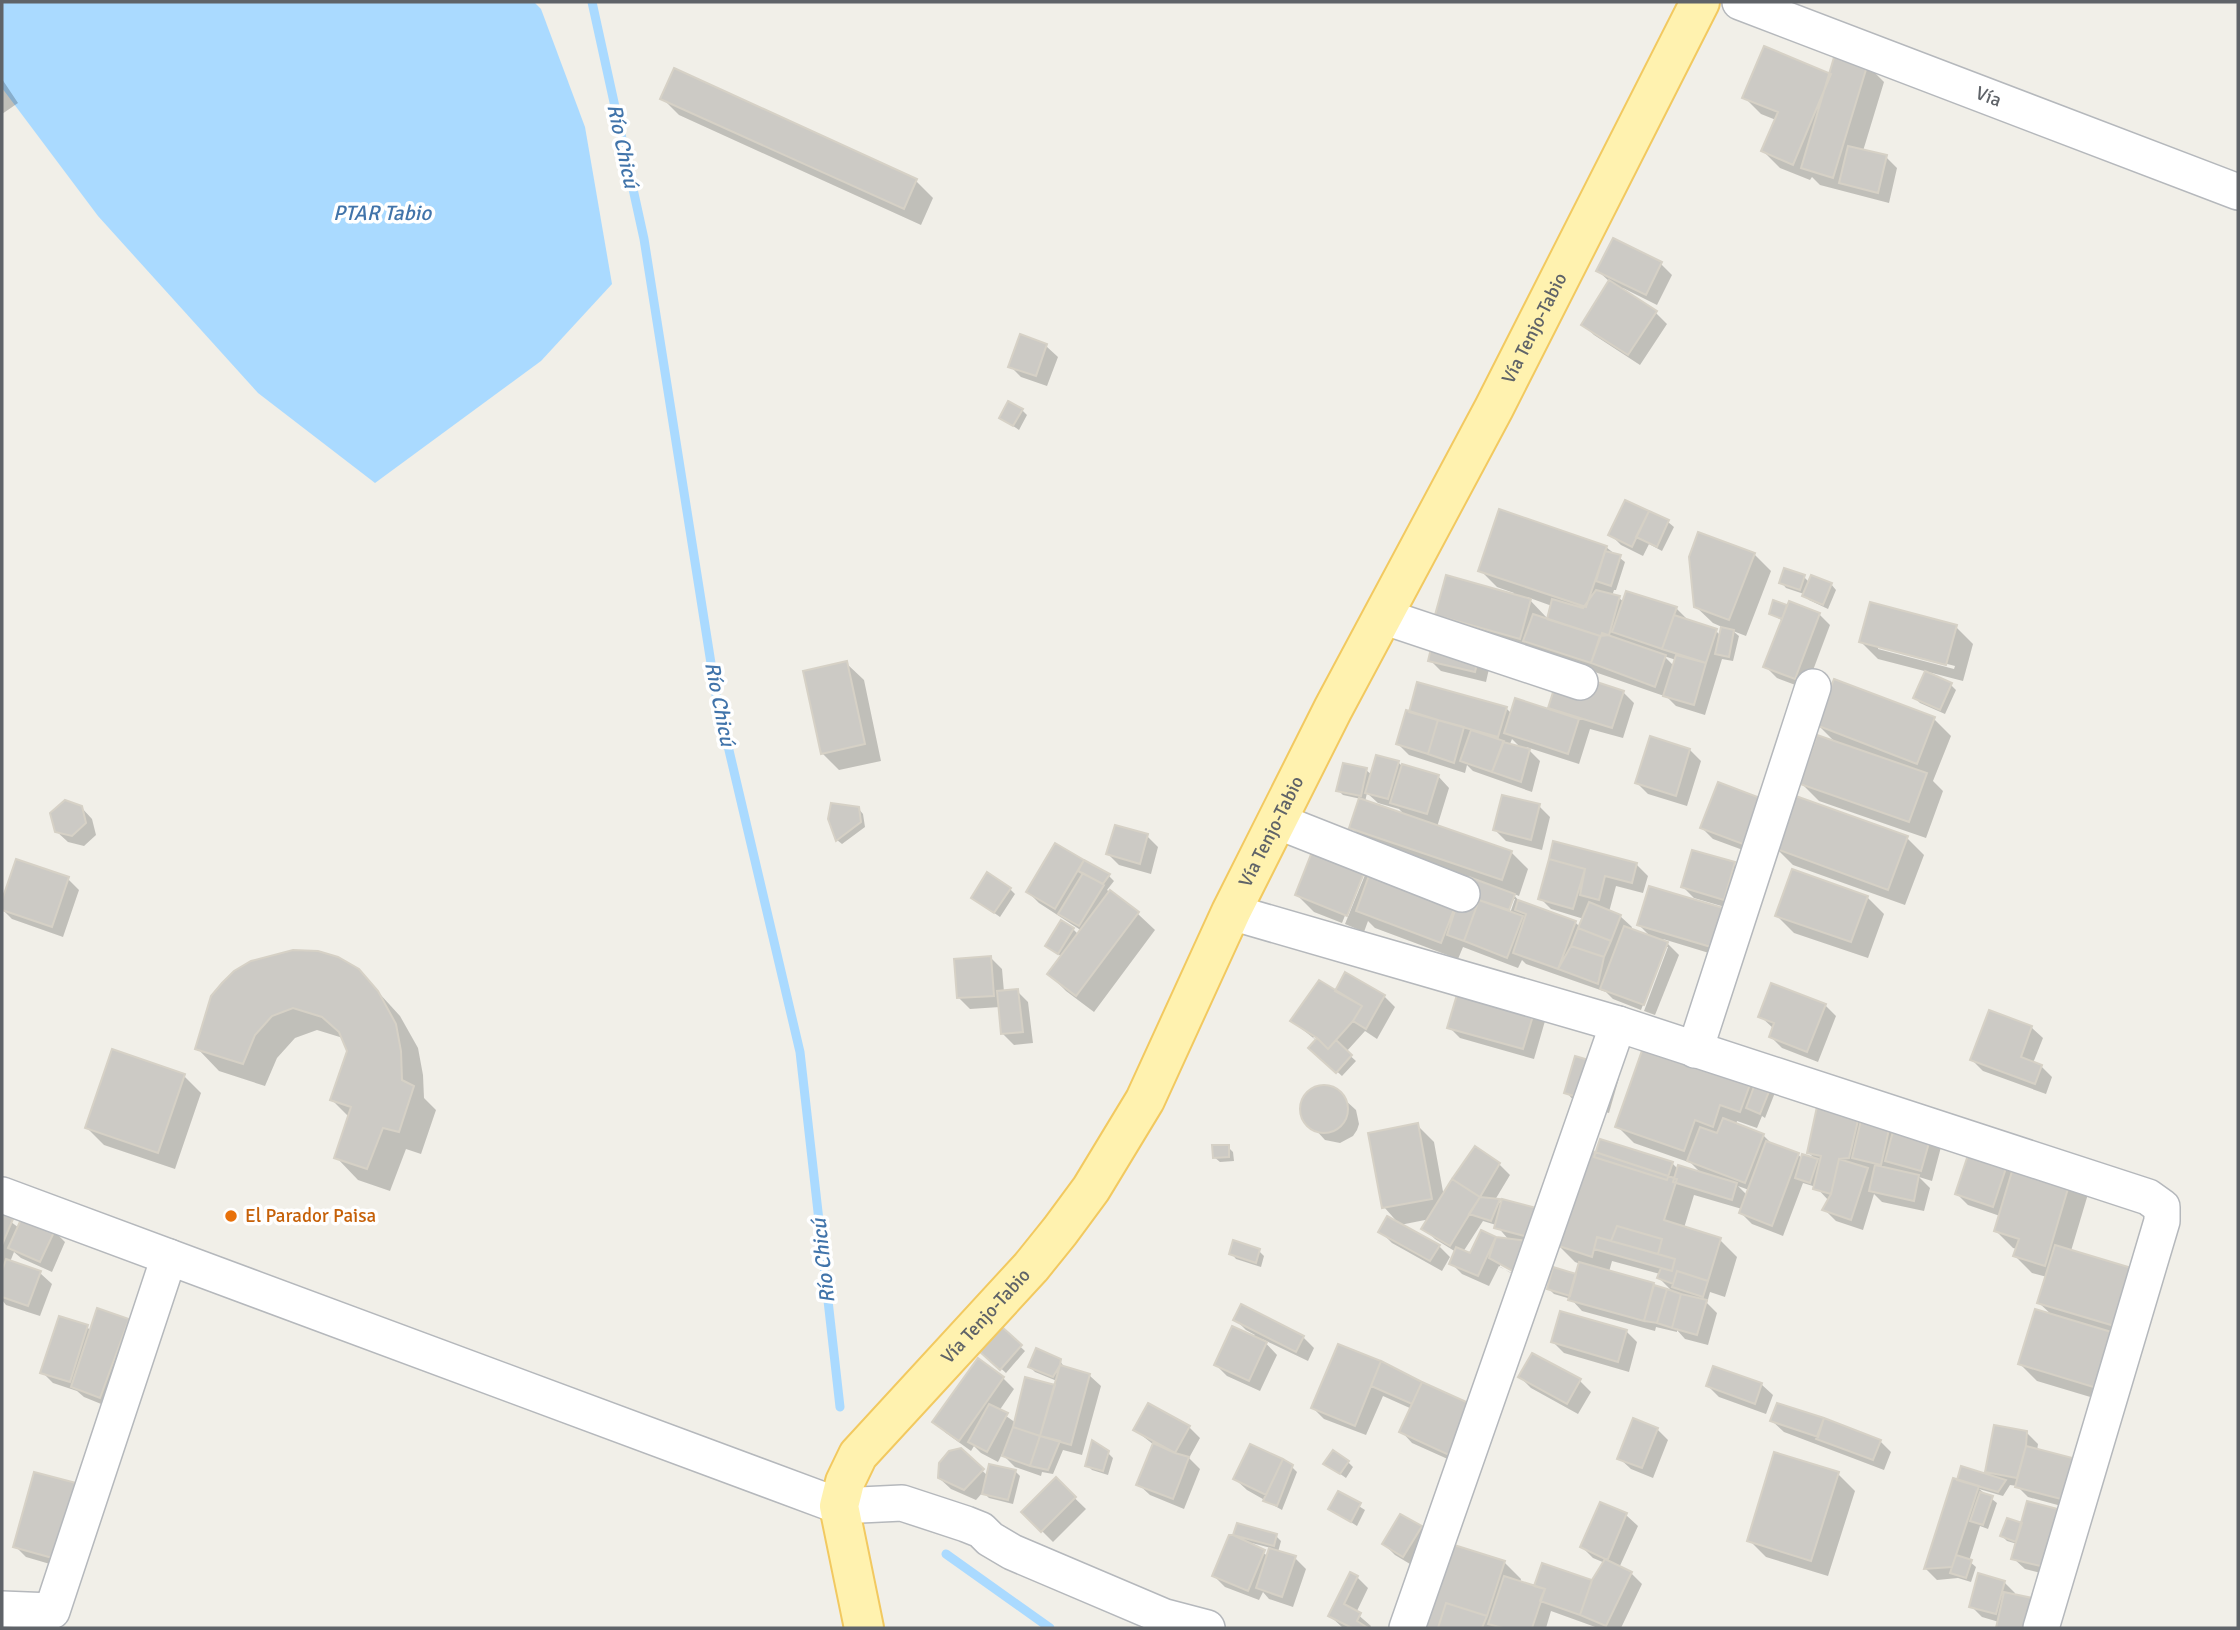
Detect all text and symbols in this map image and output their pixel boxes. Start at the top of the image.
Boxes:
street label: Vía [1972,81,2005,113]
water label: Río Chicú [601,102,645,192]
water label: PTAR Tabio [333,200,432,226]
street label: Vía Tenjo-Tabio [1496,269,1573,388]
water label: Río Chicú [699,660,741,750]
street label: Vía Tenjo-Tabio [1234,772,1309,891]
place label: El Parador Paisa [245,1204,376,1228]
marker: El Parador Paisa [223,1208,239,1224]
water label: Río Chicú [805,1216,840,1305]
street label: Vía Tenjo-Tabio [936,1263,1036,1369]

